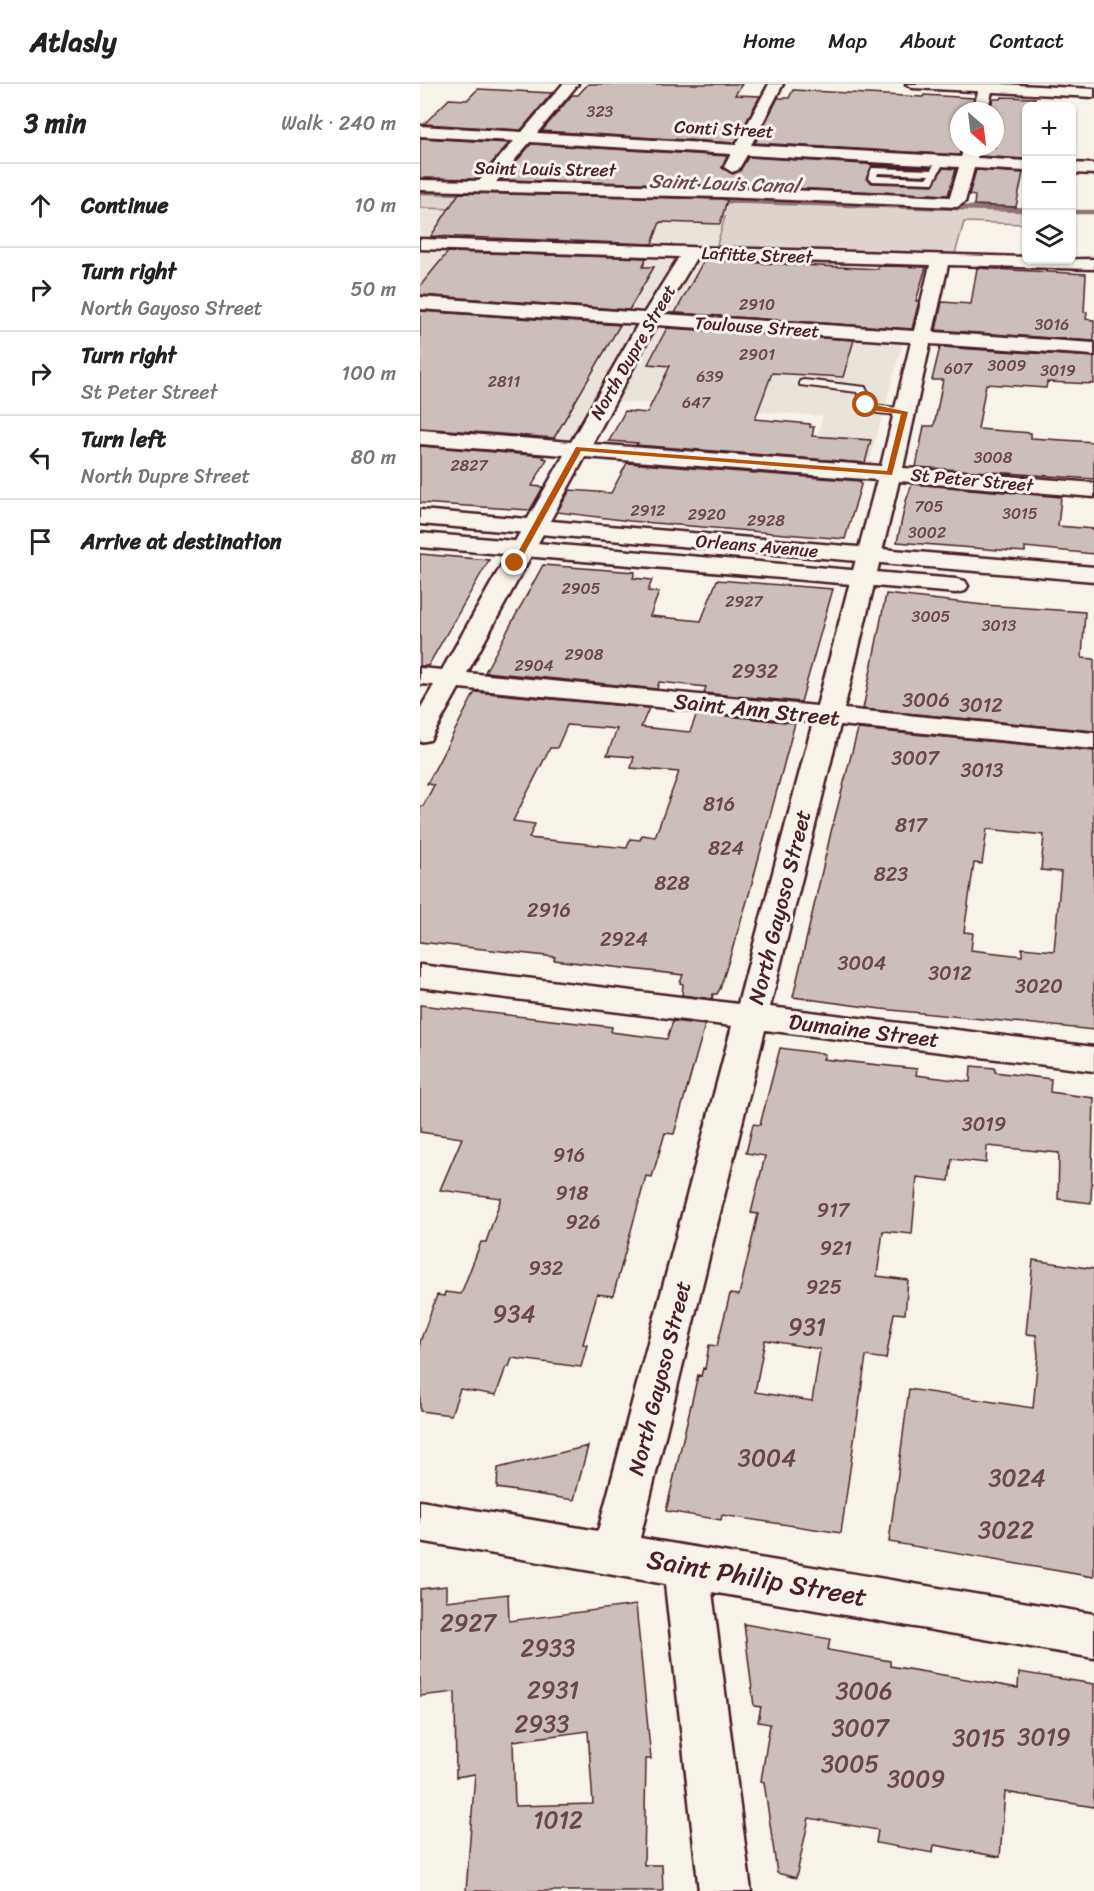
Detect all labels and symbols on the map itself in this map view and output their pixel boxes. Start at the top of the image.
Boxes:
house number: 323 [587,97,614,126]
north arrow [950,102,1004,156]
street label: Conti Street [674,110,775,148]
street label: Saint Louis Street [474,152,617,186]
water label: Saint Louis Canal [648,163,804,204]
street label: Lafitte Street [701,237,814,273]
street label: North Dupre Street [581,278,685,426]
house number: 2910 [739,290,775,319]
street label: Toulouse Street [694,307,821,347]
house number: 3016 [1035,310,1069,339]
house number: 2901 [739,340,775,369]
house number: 3009 [988,351,1027,380]
house number: 607 [944,354,973,383]
house number: 3019 [1040,356,1076,385]
house number: 639 [696,362,724,391]
house number: 2811 [488,367,520,396]
house number: 647 [682,388,711,417]
route start [852,391,878,417]
house number: 3008 [974,443,1013,472]
house number: 2827 [450,451,488,480]
street label: St Peter Street [909,459,1035,501]
house number: 705 [914,492,944,521]
house number: 2912 [630,496,666,525]
house number: 3015 [1002,499,1038,528]
house number: 2920 [688,500,726,529]
house number: 2928 [747,506,785,535]
house number: 3002 [908,518,946,547]
street label: Orleans Avenue [694,525,820,567]
route end [501,549,527,575]
house number: 2905 [562,574,601,603]
house number: 2927 [725,587,764,616]
house number: 3005 [912,602,951,631]
house number: 3013 [982,611,1016,640]
house number: 2908 [565,640,604,669]
house number: 2904 [514,651,554,680]
house number: 2932 [732,654,779,689]
street label: Saint Ann Street [672,681,842,738]
house number: 3006 [902,683,950,718]
house number: 3012 [959,688,1003,723]
house number: 3007 [891,741,940,776]
house number: 3013 [960,753,1004,788]
house number: 816 [703,787,735,822]
street label: North Gayoso Street [736,805,823,1009]
house number: 817 [895,808,929,843]
house number: 824 [708,831,744,866]
house number: 823 [874,857,908,892]
house number: 828 [654,866,690,901]
house number: 2916 [527,893,571,928]
house number: 2924 [600,922,648,957]
house number: 3004 [838,946,886,981]
house number: 3012 [928,956,972,991]
house number: 3020 [1015,969,1063,1004]
street label: Dumaine Street [787,1002,942,1059]
house number: 3019 [962,1107,1006,1142]
house number: 916 [553,1138,585,1173]
house number: 918 [556,1176,588,1211]
house number: 917 [817,1193,851,1228]
house number: 926 [565,1205,601,1240]
house number: 921 [820,1231,852,1266]
house number: 932 [529,1251,564,1286]
house number: 925 [806,1270,842,1305]
street label: North Gayoso Street [616,1276,703,1480]
house number: 934 [493,1293,535,1335]
house number: 931 [788,1306,826,1348]
house number: 3004 [738,1437,796,1479]
house number: 3024 [988,1457,1046,1499]
house number: 3022 [978,1509,1034,1551]
street label: Saint Philip Street [643,1535,871,1621]
house number: 2927 [440,1602,497,1644]
house number: 2933 [521,1627,575,1669]
house number: 2931 [527,1669,579,1711]
house number: 3006 [835,1670,893,1712]
house number: 2933 [515,1703,569,1745]
house number: 3007 [831,1707,890,1749]
house number: 3019 [1017,1716,1071,1758]
house number: 3015 [952,1717,1006,1759]
house number: 3005 [821,1743,879,1785]
house number: 3009 [887,1758,945,1800]
house number: 1012 [533,1799,583,1841]

